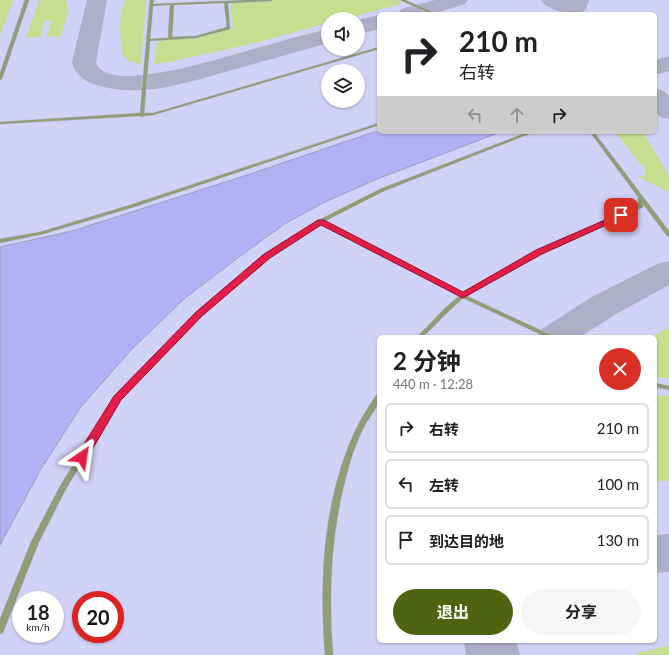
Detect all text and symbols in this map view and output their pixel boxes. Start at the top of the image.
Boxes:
map controls [321,12,365,108]
button: sound [321,12,365,56]
text: 210 m [459,24,538,58]
icon: right [393,28,445,80]
text: 右转 [459,61,495,83]
button: layers [321,64,365,108]
icon: left [464,104,486,126]
icon: ahead [506,104,528,126]
icon: right [548,104,570,126]
pin [604,198,638,232]
icon: arrive [610,204,632,226]
text: 2 分钟 [393,346,461,375]
button: close [599,348,641,390]
text: 440 m · 12:28 [393,376,473,392]
icon: right [395,417,417,439]
text: 210 m [597,419,639,437]
text: 右转 [429,420,459,438]
position arrow [61,436,103,478]
icon: left [395,473,417,495]
text: 100 m [597,475,639,493]
text: 左转 [429,476,459,494]
icon: arrive [395,529,417,551]
text: 130 m [597,531,639,549]
text: 到达目的地 [429,532,504,550]
button: 退出 [393,589,513,635]
button: 分享 [521,589,641,635]
speed limit sign: 20 [72,591,124,643]
text: 18 [26,600,50,624]
text: km/h [26,621,50,633]

